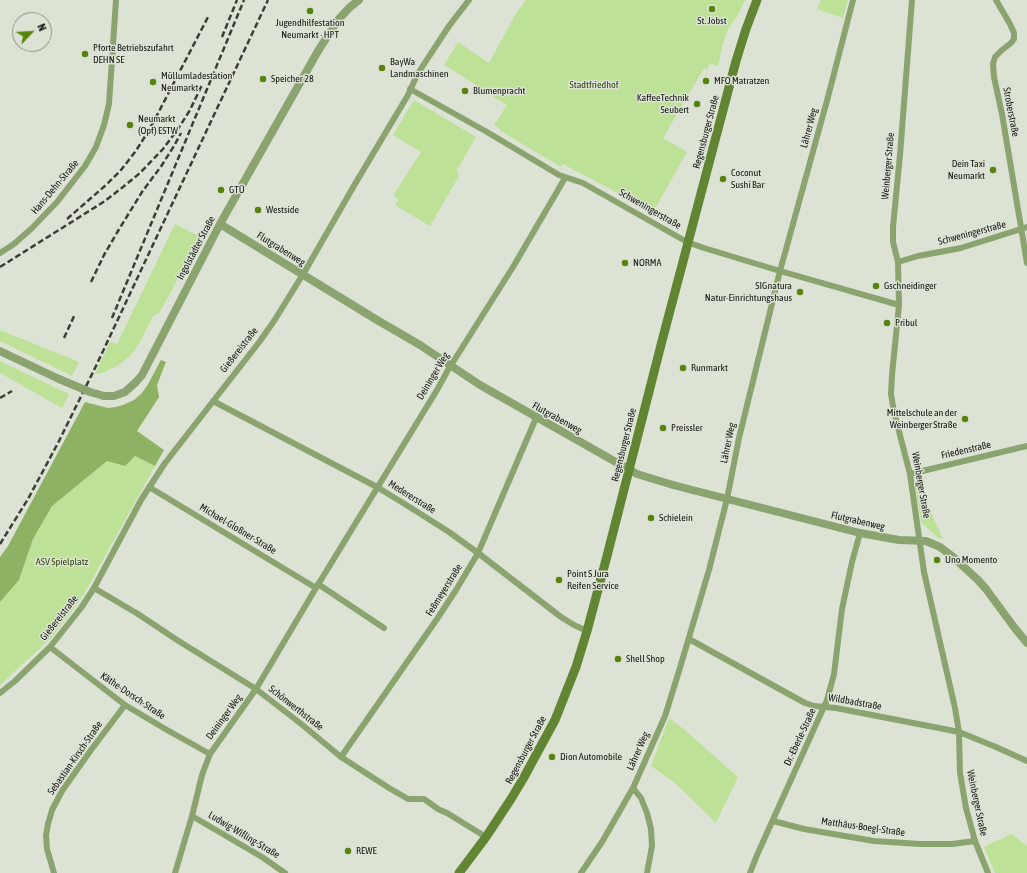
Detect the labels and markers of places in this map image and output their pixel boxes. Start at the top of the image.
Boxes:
marker: St. Jobst [707,4,717,14]
marker: Jugendhilfestation Neumarkt - HPT [305,6,315,16]
place label: St. Jobst [697,15,727,27]
place label: Jugendhilfestation Neumarkt - HPT [275,17,345,40]
place label: Pforte Betriebszufahrt DEHN SE [93,42,174,66]
marker: Pforte Betriebszufahrt DEHN SE [80,49,90,59]
place label: BayWa Landmaschinen [390,56,449,80]
marker: BayWa Landmaschinen [377,63,387,73]
place label: Müllumladestation Neumarkt [161,70,232,94]
place label: Speicher 28 [271,73,314,85]
marker: Speicher 28 [258,74,268,84]
place label: MFO Matratzen [714,75,769,87]
marker: MFO Matratzen [701,76,711,86]
marker: Müllumladestation Neumarkt [148,77,158,87]
place label: Blumenpracht [473,85,525,97]
marker: Blumenpracht [460,86,470,96]
place label: KaffeeTechnik Seubert [637,92,689,116]
marker: KaffeeTechnik Seubert [692,99,702,109]
place label: Neumarkt (Opf) ESTW [138,113,178,136]
marker: Neumarkt (Opf) ESTW [125,120,135,130]
place label: Dein Taxi Neumarkt [948,158,985,182]
marker: Dein Taxi Neumarkt [988,165,998,175]
place label: Coconut Sushi Bar [731,167,764,190]
marker: Coconut Sushi Bar [718,174,728,184]
place label: GTÜ [229,184,245,196]
marker: GTÜ [216,185,226,195]
place label: Westside [266,204,299,216]
marker: Westside [253,205,263,215]
place label: NORMA [633,257,661,269]
marker: NORMA [620,258,630,268]
place label: SIGnatura Natur-Einrichtungshaus [705,280,792,304]
place label: Gschneidinger [884,280,937,292]
marker: Gschneidinger [871,281,881,291]
marker: SIGnatura Natur-Einrichtungshaus [795,287,805,297]
place label: Pribul [895,317,917,329]
marker: Pribul [882,318,892,328]
place label: Runmarkt [691,362,728,374]
marker: Runmarkt [678,363,688,373]
place label: Mittelschule an der Weinberger Straße [887,407,957,430]
marker: Mittelschule an der Weinberger Straße [960,414,970,424]
place label: Preissler [671,422,703,434]
marker: Preissler [658,423,668,433]
place label: Schielein [659,512,693,524]
marker: Schielein [646,513,656,523]
place label: Uno Momento [945,554,997,566]
marker: Uno Momento [932,555,942,565]
place label: Point S Jura Reifen Service [567,568,619,592]
marker: Point S Jura Reifen Service [554,575,564,585]
place label: Shell Shop [626,653,665,665]
marker: Shell Shop [613,654,623,664]
place label: Dion Automobile [560,751,622,763]
marker: Dion Automobile [547,752,557,762]
place label: REWE [356,845,377,857]
marker: REWE [343,846,353,856]

